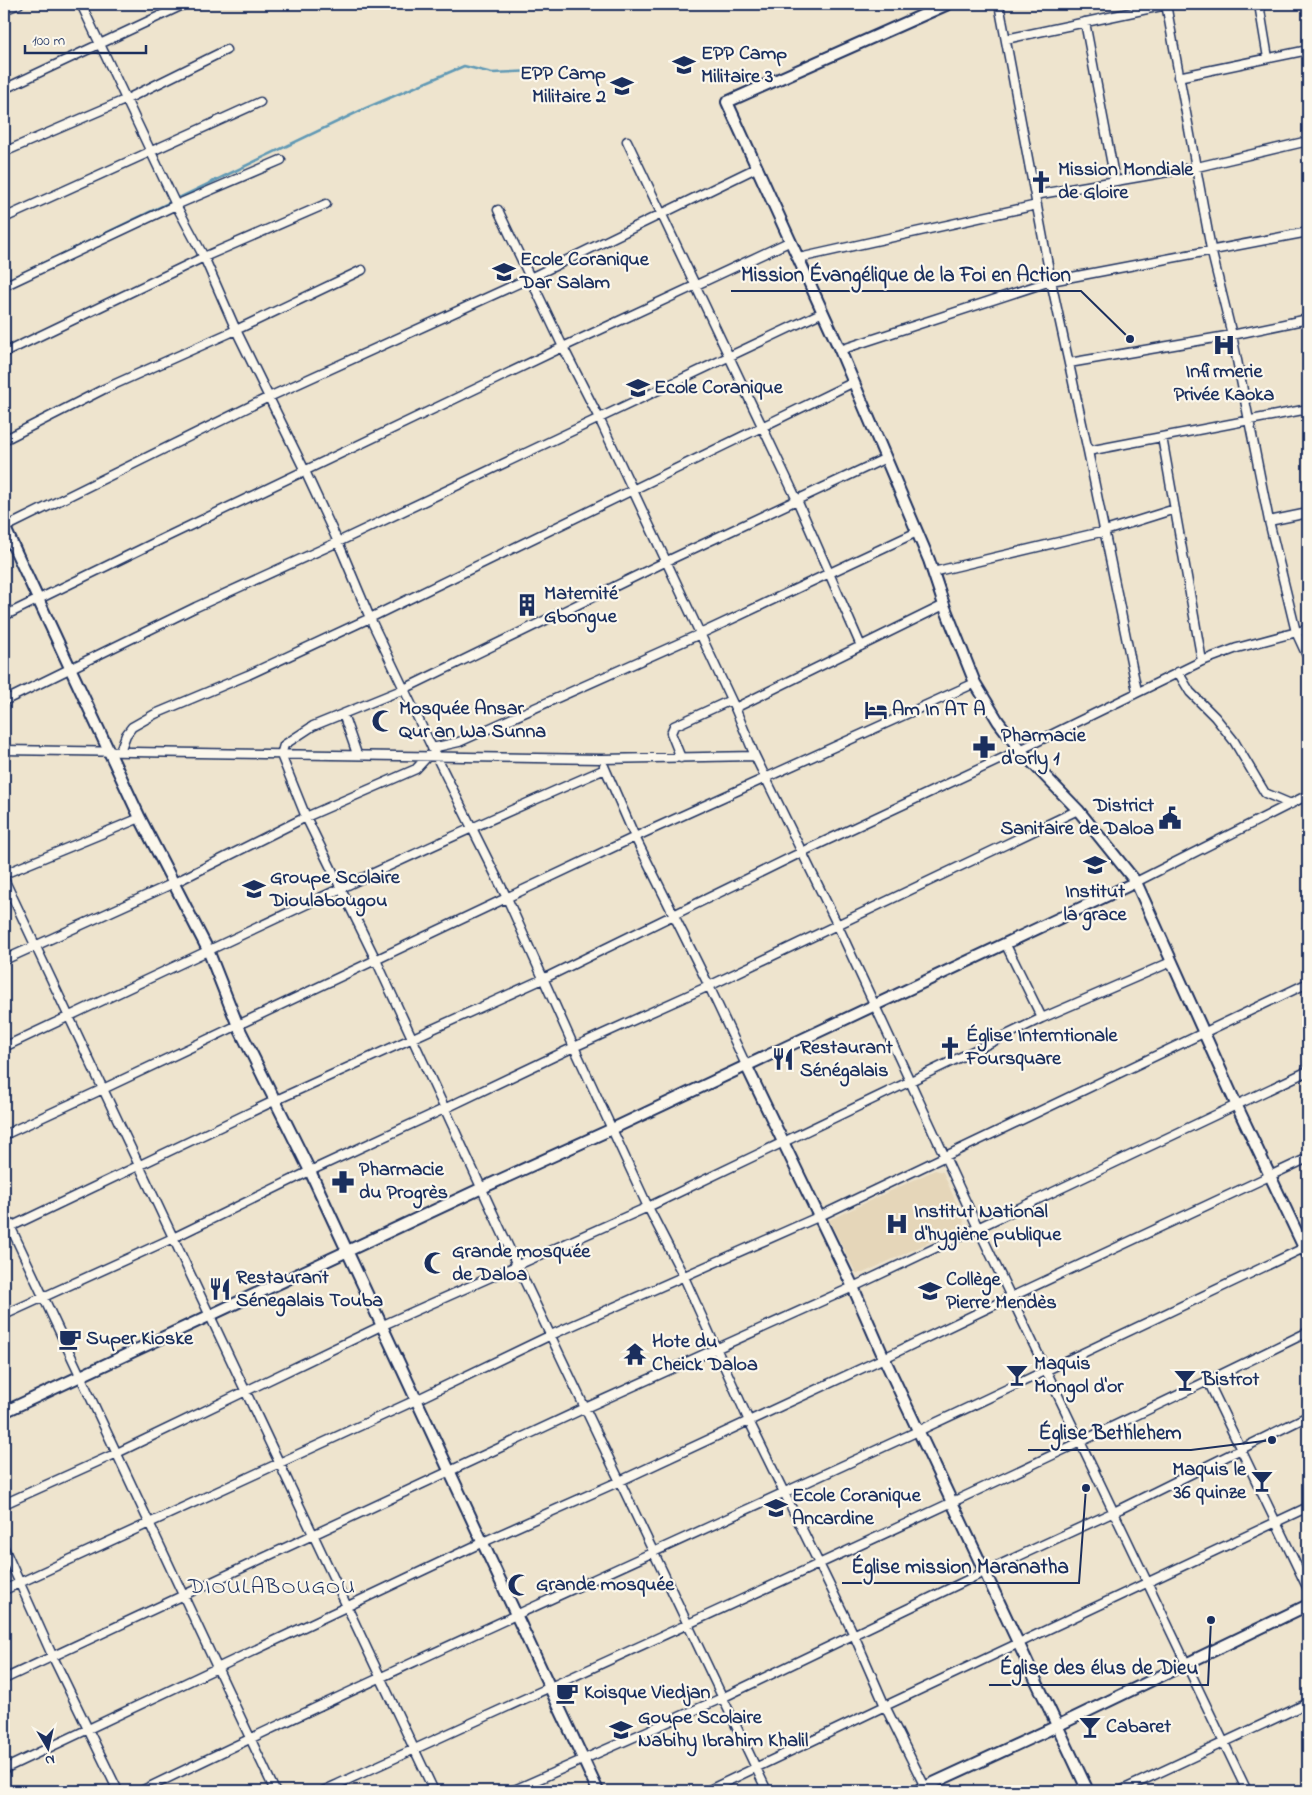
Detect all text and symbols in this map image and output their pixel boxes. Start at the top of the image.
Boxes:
scale bar [25,22,146,54]
text: 100 m [32,30,65,52]
place label: EPP Camp Militaire 3 [701,40,787,92]
school or university icon: EPP Camp Militaire 3 [671,52,697,78]
place label: EPP Camp Militaire 2 [520,60,606,112]
school or university icon: EPP Camp Militaire 2 [609,73,635,99]
place label: Mission Mondiale de Gloire [1058,156,1194,208]
church icon: Mission Mondiale de Gloire [1028,169,1054,195]
place label: Ecole Coranique Dar Salam [519,246,650,298]
callout: Mission Évangélique de la Foi en Action [731,255,1081,291]
school or university icon: Ecole Coranique Dar Salam [491,259,517,285]
text: Mission Évangélique de la Foi en Action [741,261,1071,293]
hospital icon: Infirmerie Privée Kaoka [1211,332,1237,358]
place label: Infirmerie Privée Kaoka [1174,358,1275,410]
place label: Ecole Coranique [654,374,784,403]
school or university icon: Ecole Coranique [625,375,651,401]
place label: Maternité Gbongue [544,580,619,633]
building icon: Maternité Gbongue [514,592,540,618]
place label: Mosquée Ansar Qur an Wa Sunna [399,695,546,747]
place label: Am In AT A [892,696,986,725]
hotel icon: Am In AT A [863,697,889,723]
mosque icon: Mosquée Ansar Qur an Wa Sunna [370,708,396,734]
place label: Pharmacie d'Orly 1 [1001,722,1087,775]
pharmacy icon: Pharmacie d'Orly 1 [971,734,997,760]
place label: District Sanitaire de Daloa [1000,792,1154,844]
public building icon: District Sanitaire de Daloa [1157,805,1183,831]
school or university icon: Institut la grace [1082,852,1108,878]
place label: Groupe Scolaire Dioulabougou [269,864,401,917]
school or university icon: Groupe Scolaire Dioulabougou [241,876,267,902]
place label: Institut la grace [1064,878,1128,931]
place label: Église Interntionale Foursquare [965,1022,1118,1074]
place label: Restaurant Sénégalais [800,1034,893,1087]
church icon: Église Interntionale Foursquare [937,1035,963,1061]
restaurant icon: Restaurant Sénégalais [770,1046,796,1072]
place label: Pharmacie du Progrès [359,1156,448,1209]
pharmacy icon: Pharmacie du Progrès [330,1169,356,1195]
place label: Institut National d'hygiène publique [914,1198,1062,1251]
hospital icon: Institut National d'hygiène publique [884,1211,910,1237]
place label: Grande mosquée de Daloa [452,1238,591,1290]
mosque icon: Grande mosquée de Daloa [422,1250,448,1276]
place label: Restaurant Sénegalais Touba [236,1264,383,1317]
place label: Collège Pierre Mendès [946,1266,1057,1318]
restaurant icon: Restaurant Sénegalais Touba [207,1276,233,1302]
school or university icon: Collège Pierre Mendès [917,1278,943,1304]
place label: Super Kioske [86,1325,194,1354]
cafe icon: Super Kioske [57,1326,83,1352]
place label: Hote du Cheick Daloa [652,1328,758,1380]
temple icon: Hote du Cheick Daloa [622,1341,648,1367]
place label: Maquis Mongol d'or [1034,1350,1124,1403]
bar icon: Maquis Mongol d'or [1004,1362,1030,1388]
place label: Bistrot [1201,1366,1260,1395]
bar icon: Bistrot [1172,1367,1198,1393]
callout: Église Bethlehem [1028,1414,1191,1450]
text: Église Bethlehem [1038,1419,1182,1451]
place label: Maquis le 36 quinze [1172,1456,1247,1508]
bar icon: Maquis le 36 quinze [1249,1468,1275,1494]
place label: Ecole Coranique Ancardine [792,1482,922,1534]
school or university icon: Ecole Coranique Ancardine [763,1495,789,1521]
callout: Église mission Maranatha [842,1547,1079,1583]
text: Église mission Maranatha [851,1553,1069,1585]
place label: Grande mosquée [536,1571,675,1600]
district label: DIOULABOUGOU [187,1572,356,1604]
mosque icon: Grande mosquée [506,1572,532,1598]
callout: Église des élus de Dieu [989,1649,1208,1685]
text: Église des élus de Dieu [1000,1654,1199,1686]
place label: Koisque Viedjan [584,1679,711,1708]
cafe icon: Koisque Viedjan [554,1680,580,1706]
place label: Goupe Scolaire Nabihy Ibrahim Khalil [638,1704,808,1757]
place label: Cabaret [1106,1713,1171,1742]
bar icon: Cabaret [1077,1714,1103,1740]
school or university icon: Goupe Scolaire Nabihy Ibrahim Khalil [608,1717,634,1743]
north arrow [22,1722,72,1772]
text: N [43,1748,56,1770]

